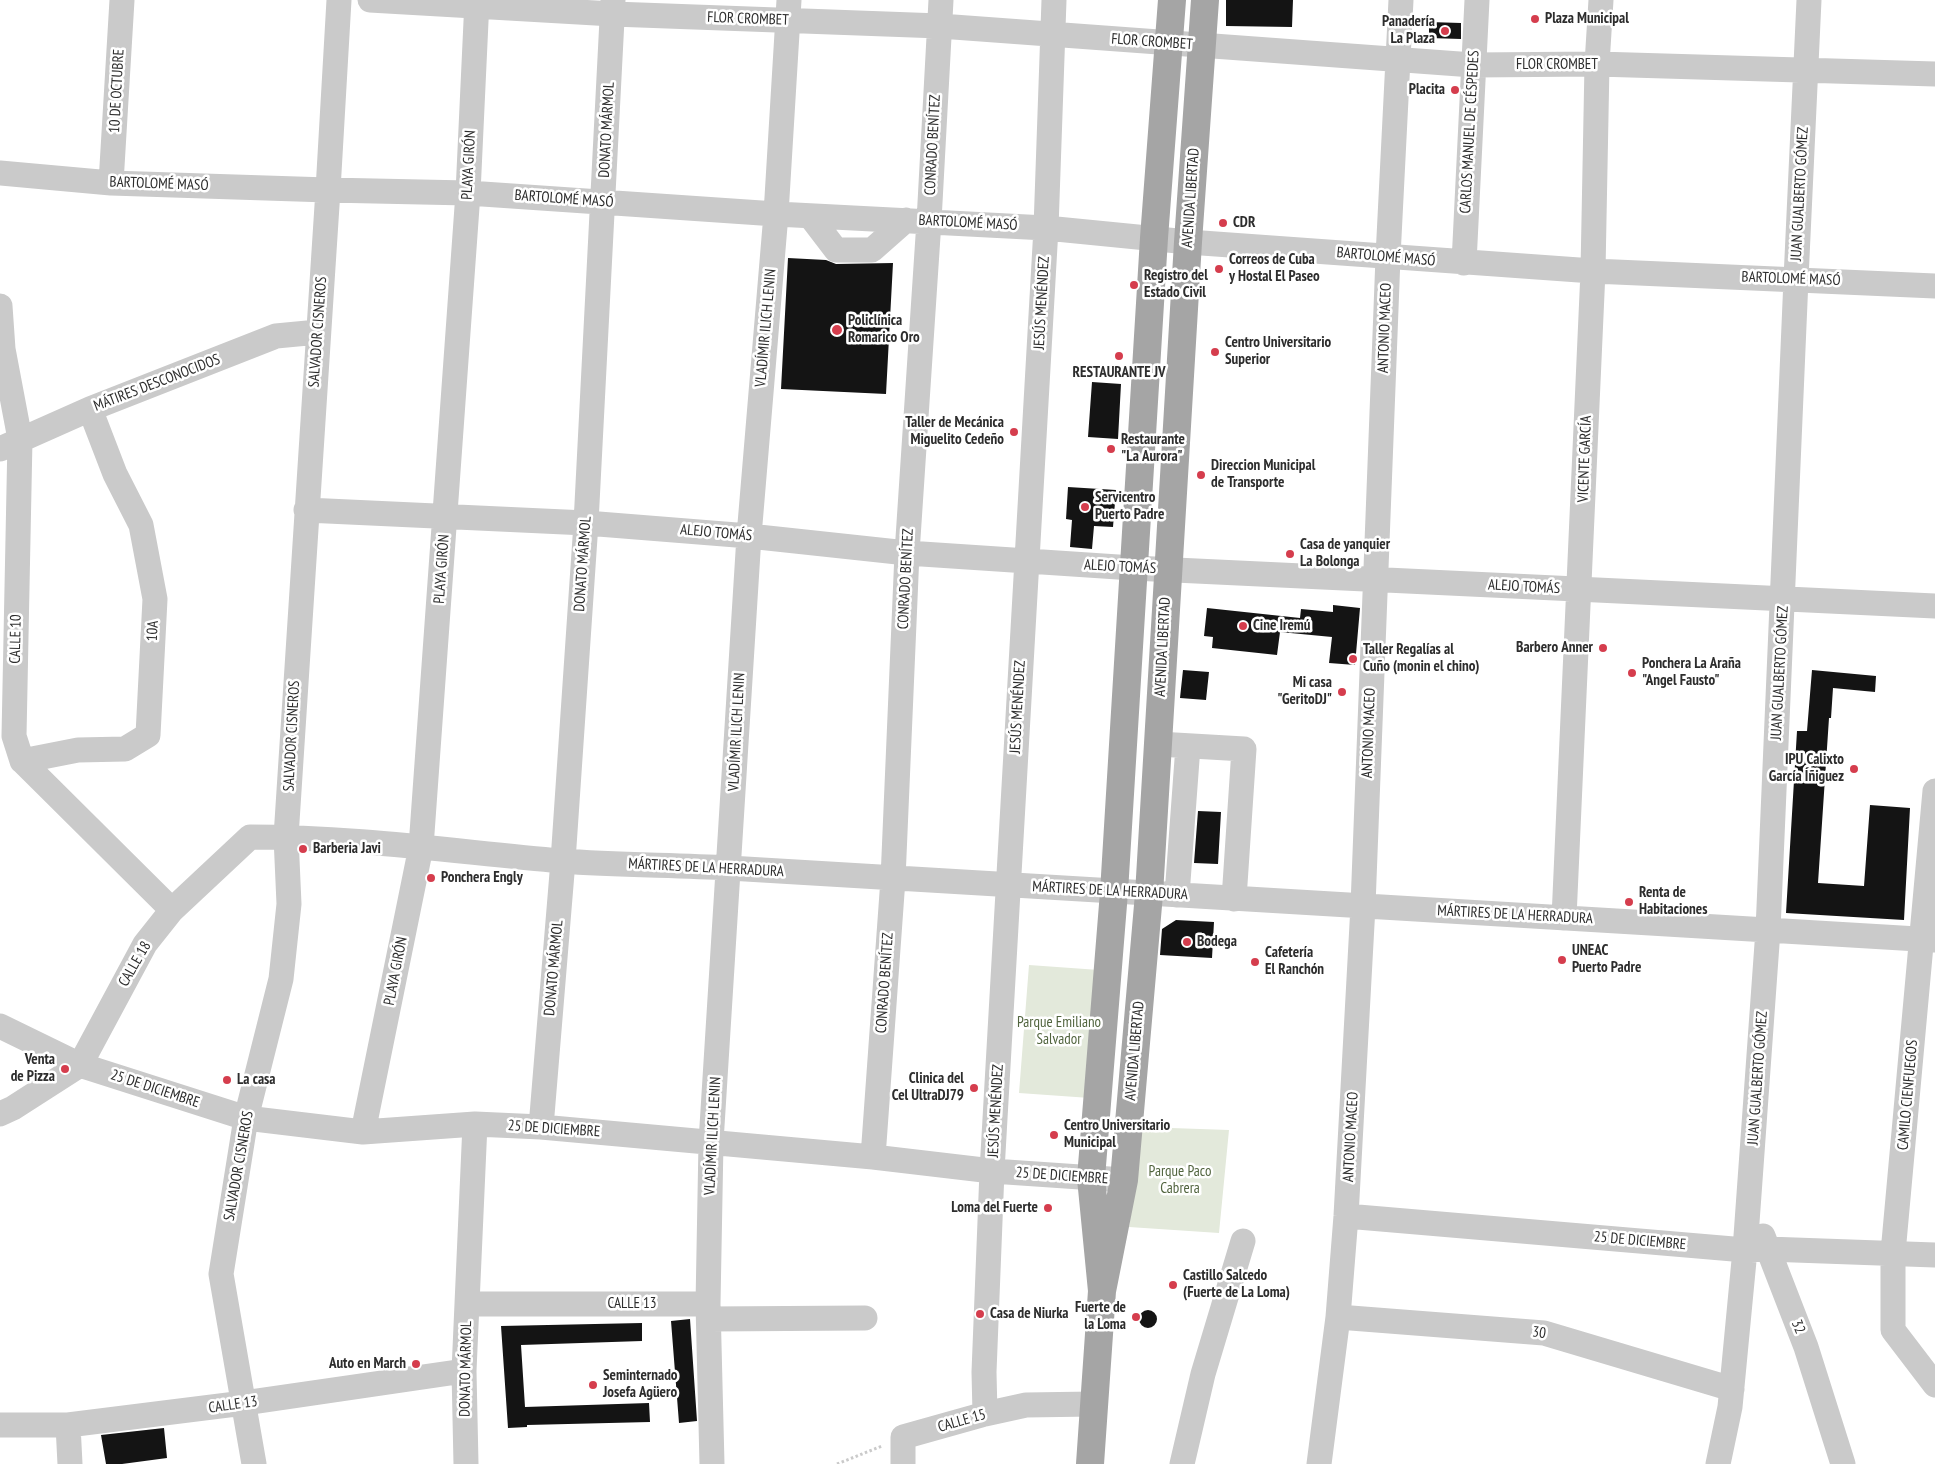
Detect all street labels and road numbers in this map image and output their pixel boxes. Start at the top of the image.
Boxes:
street label: FLOR CROMBET [707,9,789,29]
street label: FLOR CROMBET [1111,30,1193,54]
street label: 10 DE OCTUBRE [106,49,128,133]
street label: CARLOS MANUEL DE CÉSPEDES [1457,50,1483,214]
street label: FLOR CROMBET [1516,56,1598,74]
street label: DONATO MÁRMOL [596,82,618,178]
street label: CONRADO BENÍTEZ [921,94,945,196]
street label: JUAN GUALBERTO GÓMEZ [1788,127,1812,261]
street label: PLAYA GIRÓN [458,130,480,200]
street label: AVENIDA LIBERTAD [1179,148,1203,248]
street label: BARTOLOMÉ MASÓ [109,173,209,195]
street label: BARTOLOMÉ MASÓ [514,187,614,211]
street label: BARTOLOMÉ MASÓ [918,211,1018,235]
street label: BARTOLOMÉ MASÓ [1336,244,1436,270]
street label: JESÚS MENÉNDEZ [1031,256,1053,350]
street label: VLADÍMIR ILICH LENIN [752,268,780,388]
street label: BARTOLOMÉ MASÓ [1741,268,1841,290]
street label: SALVADOR CISNEROS [305,276,331,388]
street label: ANTONIO MACEO [1374,283,1396,373]
street label: MÁTIRES DESCONOCIDOS [91,351,223,415]
street label: VICENTE GARCÍA [1574,415,1596,503]
street label: DONATO MÁRMOL [571,516,595,612]
street label: ALEJO TOMÁS [679,521,753,545]
street label: CONRADO BENÍTEZ [894,528,918,630]
street label: PLAYA GIRÓN [431,534,453,604]
street label: ALEJO TOMÁS [1083,556,1157,578]
street label: ALEJO TOMÁS [1487,576,1561,598]
street label: AVENIDA LIBERTAD [1151,597,1175,697]
street label: JUAN GUALBERTO GÓMEZ [1768,606,1792,740]
street label: CALLE 10 [7,614,25,664]
street label: 10A [143,620,163,642]
street label: JESÚS MENÉNDEZ [1007,660,1029,754]
street label: VLADÍMIR ILICH LENIN [725,672,749,792]
street label: SALVADOR CISNEROS [280,680,304,792]
street label: ANTONIO MACEO [1358,688,1380,778]
street label: MÁRTIRES DE LA HERRADURA [628,855,784,881]
street label: MÁRTIRES DE LA HERRADURA [1032,878,1188,904]
street label: MÁRTIRES DE LA HERRADURA [1437,902,1593,928]
street label: DONATO MÁRMOL [541,919,567,1017]
street label: CONRADO BENÍTEZ [873,932,897,1034]
street label: PLAYA GIRÓN [381,935,411,1007]
street label: CALLE 18 [115,938,155,990]
street label: AVENIDA LIBERTAD [1122,1000,1148,1102]
street label: JUAN GUALBERTO GÓMEZ [1744,1011,1772,1145]
street label: CAMILO CIENFUEGOS [1894,1039,1922,1151]
street label: JESÚS MENÉNDEZ [985,1064,1007,1158]
street label: 25 DE DICIEMBRE [108,1066,202,1112]
street label: VLADÍMIR ILICH LENIN [701,1076,725,1196]
street label: ANTONIO MACEO [1340,1091,1362,1183]
street label: SALVADOR CISNEROS [220,1110,258,1222]
street label: 25 DE DICIEMBRE [507,1117,601,1141]
street label: 25 DE DICIEMBRE [1015,1164,1109,1188]
street label: 25 DE DICIEMBRE [1593,1228,1687,1254]
street label: CALLE 13 [607,1295,657,1313]
street label: 32 [1787,1317,1809,1337]
street label: DONATO MÁRMOL [456,1321,476,1417]
street label: 30 [1531,1323,1547,1343]
street label: CALLE 13 [207,1393,259,1417]
street label: CALLE 15 [936,1406,988,1436]

